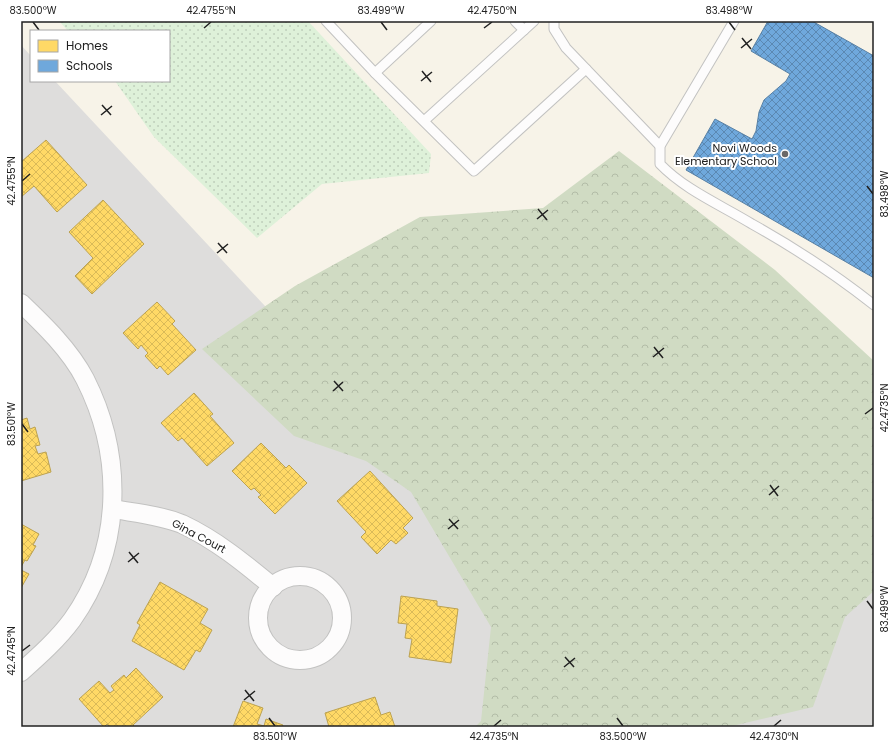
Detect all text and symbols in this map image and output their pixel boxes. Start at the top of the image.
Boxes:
text: 83.500°W [10,3,57,18]
text: 42.4755°N [186,3,236,18]
text: 83.499°W [357,3,405,18]
text: 42.4750°N [467,3,517,18]
text: 83.498°W [705,3,753,18]
legend [30,30,170,82]
text: Homes [66,37,108,54]
text: Schools [66,57,113,74]
place label: Novi Woods Elementary School [675,140,777,169]
marker: Novi Woods Elementary School [780,149,790,159]
text: 42.4755°N [4,156,19,206]
text: 83.498°W [877,170,892,218]
text: 42.4735°N [877,383,892,433]
text: 83.501°W [4,402,19,446]
street label: Gina Court [169,515,229,557]
text: 83.499°W [877,585,892,633]
text: 42.4745°N [4,626,19,676]
text: 83.501°W [253,729,297,744]
text: 42.4735°N [469,729,519,744]
text: 83.500°W [600,729,647,744]
text: 42.4730°N [749,729,799,744]

